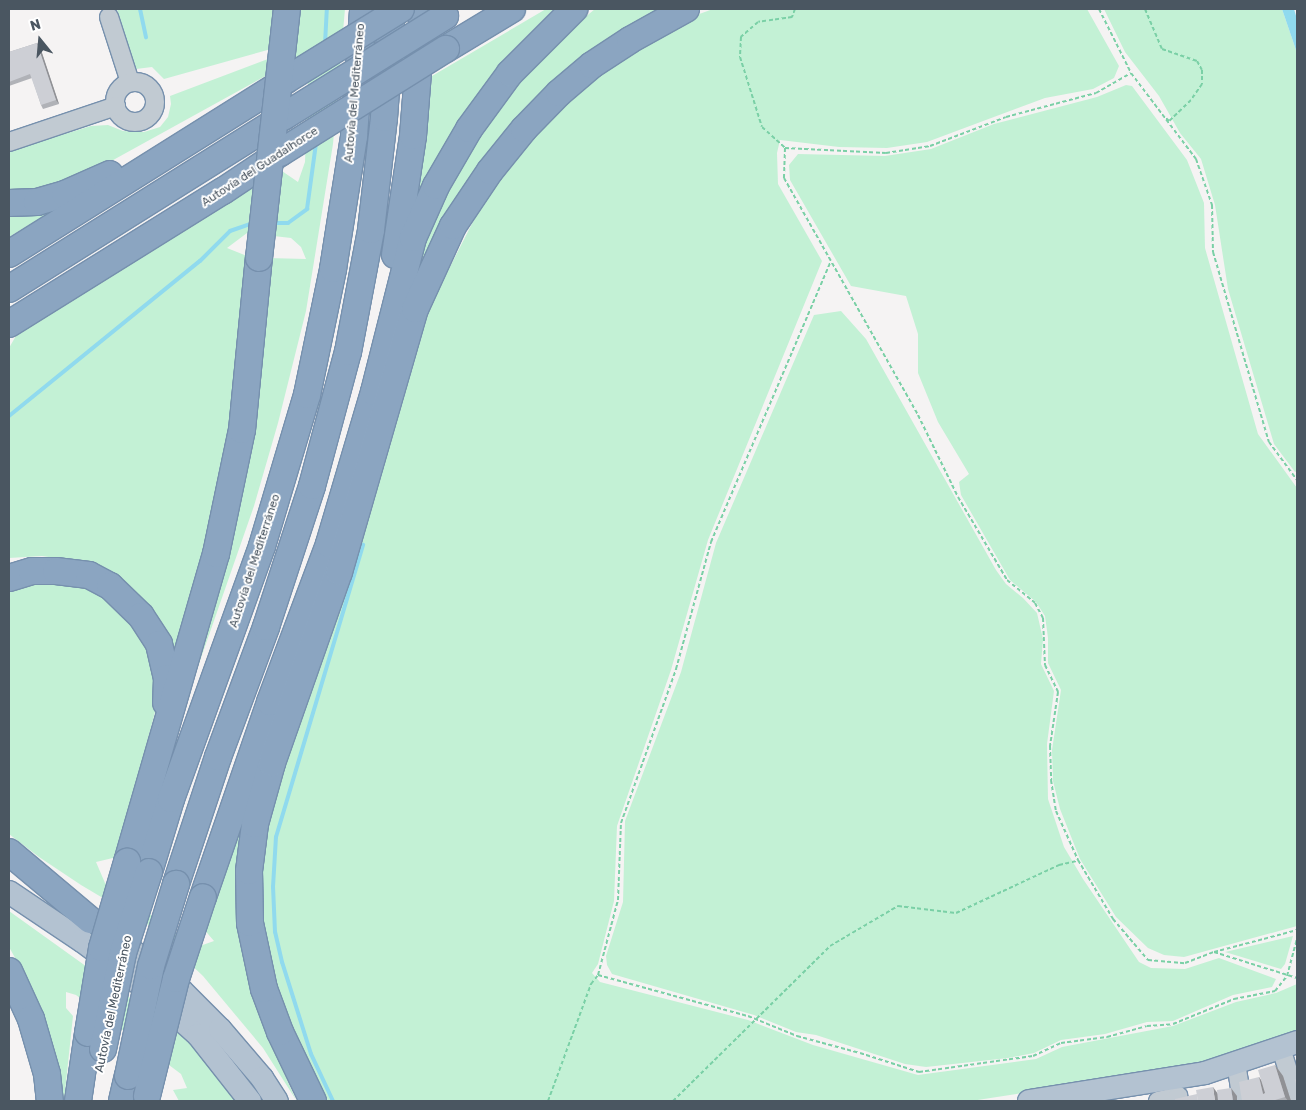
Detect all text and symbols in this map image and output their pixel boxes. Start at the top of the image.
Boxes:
north arrow [15,15,65,65]
text: N [28,16,43,35]
street label: Autovía del Mediterráneo [342,23,368,163]
street label: Autovía del Guadalhorce [199,124,321,210]
street label: Autovía del Mediterráneo [227,492,283,630]
street label: Autovía del Mediterráneo [92,934,136,1074]

